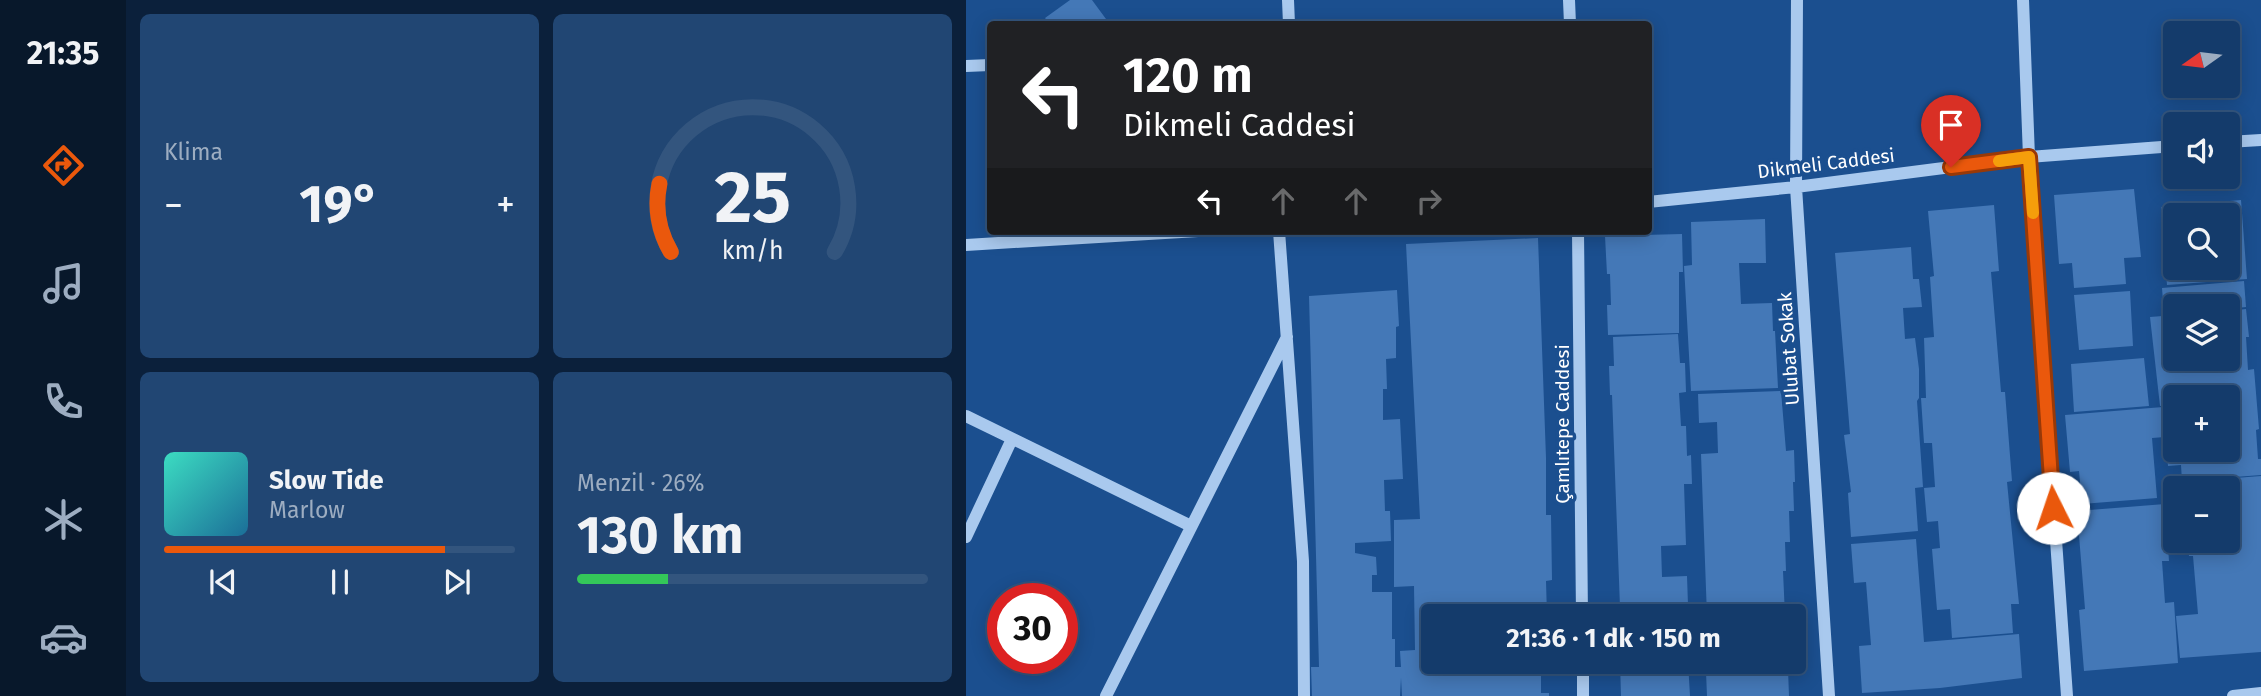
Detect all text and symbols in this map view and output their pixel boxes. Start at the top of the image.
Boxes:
north arrow [2163,21,2240,98]
map controls [2163,21,2240,553]
text: 21:35 [27,34,99,72]
text: 120 m [1123,46,1253,105]
icon: left [1008,49,1099,140]
pin [1921,95,1981,167]
text: Dikmeli Caddesi [1123,106,1355,144]
icon: arrive [1932,106,1970,144]
button: sound [2163,112,2240,189]
text: Klima [164,138,223,166]
icon: directions [39,141,88,190]
street label: Dikmeli Caddesi [1756,144,1896,183]
text: 25 [714,154,791,241]
text: 19° [299,173,380,236]
text: − [164,182,183,228]
text: + [496,182,515,228]
icon: left [1191,182,1229,220]
icon: ahead [1264,182,1302,220]
icon: ahead [1337,182,1375,220]
icon: right [1410,182,1448,220]
button: search [2163,203,2240,280]
text: km/h [722,236,783,266]
icon: music [39,259,88,308]
street label: Ulubat Sokak [1773,291,1804,406]
button: layers [2163,294,2240,371]
street label: Çamlıtepe Caddesi [1551,344,1574,504]
icon: phone [39,377,88,426]
button: + [2163,385,2240,462]
text: Slow Tide [269,465,384,496]
text: Menzil · 26% [577,469,705,497]
position arrow [2016,471,2090,545]
button: − [2163,476,2240,553]
icon: climate [39,495,88,544]
text: Marlow [269,496,345,524]
text: 130 km [577,504,744,567]
icon: previous [204,563,242,601]
icon: pause [321,563,359,601]
icon: next [438,563,476,601]
speed limit sign: 30 [987,583,1078,674]
icon: car [39,613,88,662]
text: 21:36 · 1 dk · 150 m [1506,623,1721,654]

